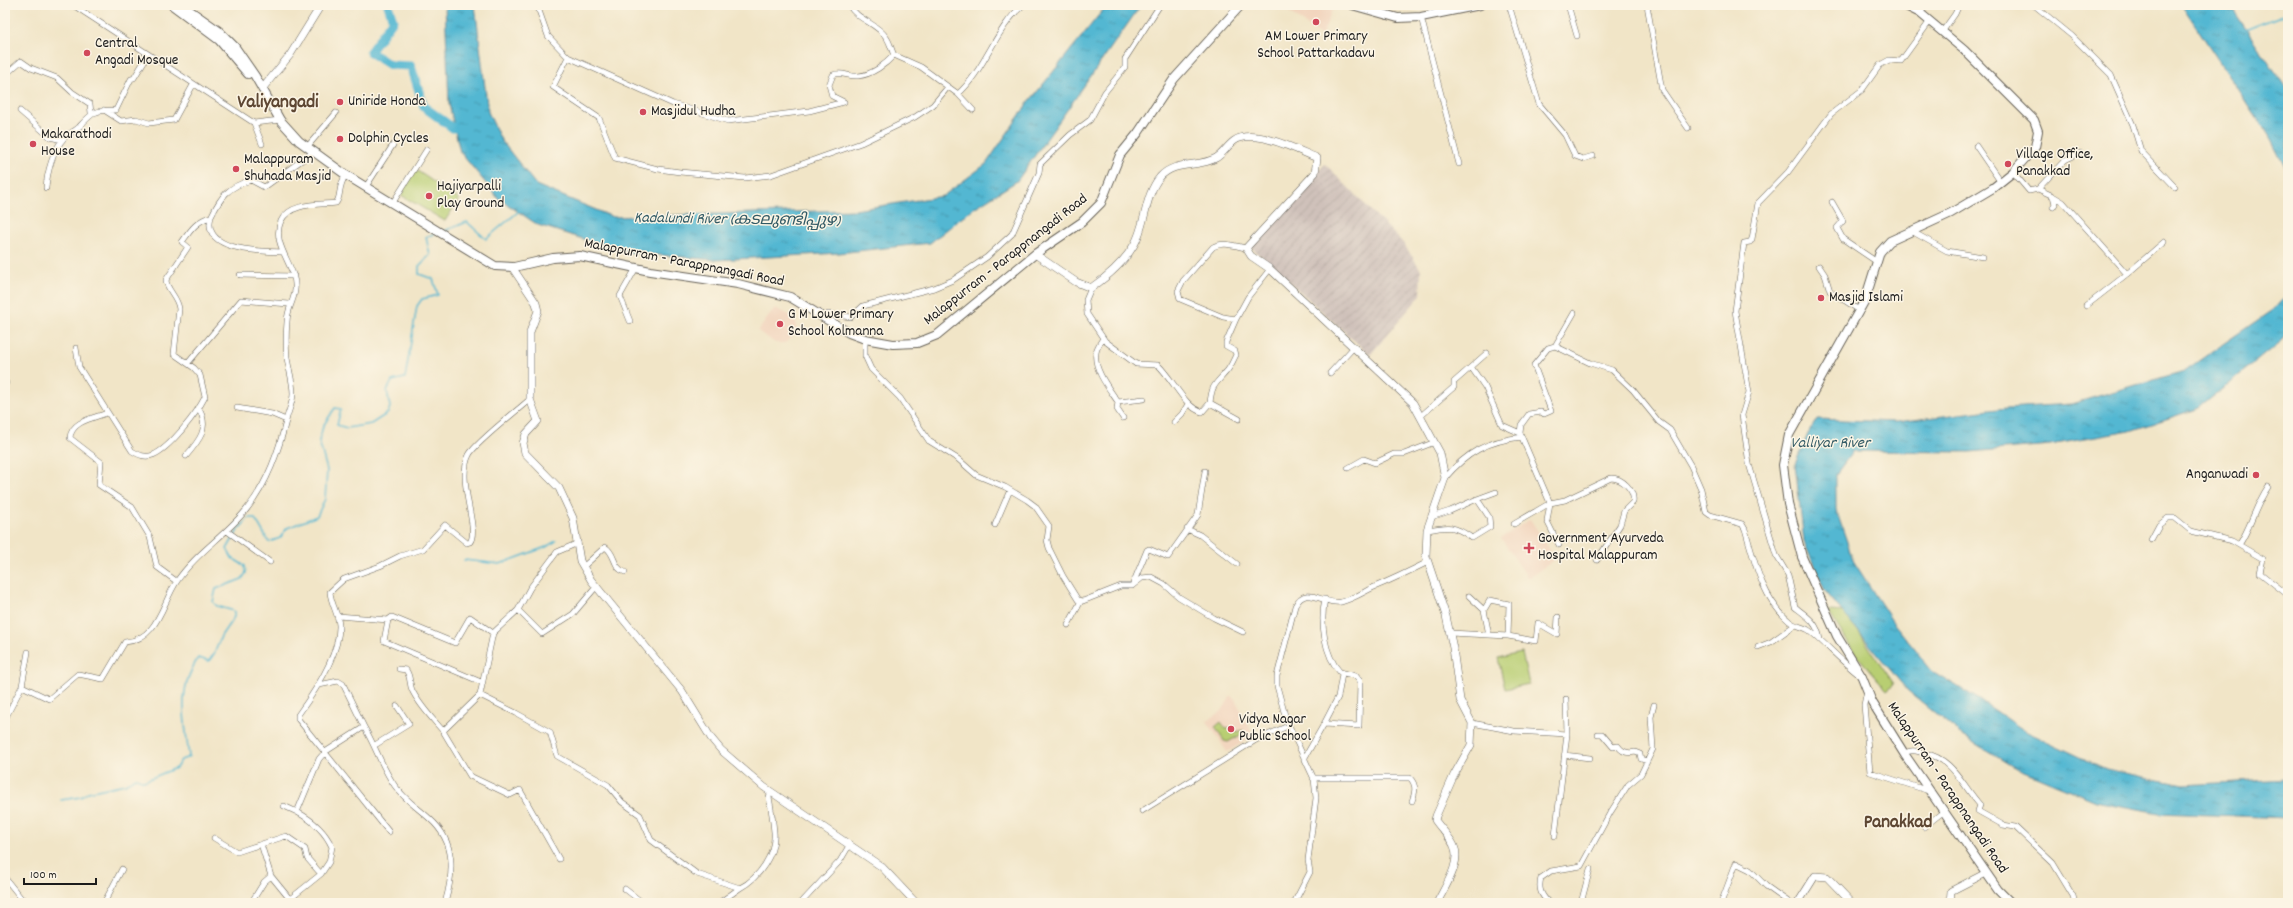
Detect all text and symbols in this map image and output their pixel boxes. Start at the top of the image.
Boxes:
marker: AM Lower Primary School Pattarkadavu [1311,17,1321,27]
place label: AM Lower Primary School Pattarkadavu [1257,26,1375,65]
place label: Central Angadi Mosque [95,33,179,72]
marker: Central Angadi Mosque [82,48,92,58]
district label: Valiyangadi [237,90,319,117]
place label: Uniride Honda [348,91,427,113]
marker: Uniride Honda [335,97,345,107]
place label: Masjidul Hudha [651,101,736,123]
marker: Masjidul Hudha [638,107,648,117]
place label: Makarathodi House [41,124,112,163]
place label: Dolphin Cycles [348,128,429,150]
marker: Dolphin Cycles [335,134,345,144]
marker: Makarathodi House [28,139,38,149]
place label: Village Office, Panakkad [2016,144,2093,183]
place label: Malappuram Shuhada Masjid [244,149,331,188]
marker: Village Office, Panakkad [2003,159,2013,169]
marker: Malappuram Shuhada Masjid [231,164,241,174]
place label: Hajiyarpalli Play Ground [437,176,504,215]
street label: Malappurram - Parappnangadi Road [919,189,1093,331]
marker: Hajiyarpalli Play Ground [424,191,434,201]
water label: Kadalundi River (കടലുണ്ടിപ്പുഴ) [634,207,841,233]
street label: Malappurram - Parappnangadi Road [582,233,786,293]
place label: Masjid Islami [1829,287,1903,309]
marker: Masjid Islami [1816,293,1826,303]
place label: G M Lower Primary School Kolmanna [788,304,894,343]
marker: G M Lower Primary School Kolmanna [775,319,785,329]
water label: Valliyar River [1790,432,1872,455]
place label: Anganwadi [2186,464,2248,486]
marker: Anganwadi [2251,470,2261,480]
place label: Government Ayurveda Hospital Malappuram [1538,528,1665,567]
marker: Government Ayurveda Hospital Malappuram [1523,542,1535,554]
street label: Malappurram - Parappnangadi Road [1881,698,2013,878]
place label: Vidya Nagar Public School [1239,709,1311,748]
marker: Vidya Nagar Public School [1226,724,1236,734]
district label: Panakkad [1864,810,1932,837]
scale bar [24,860,96,886]
text: 100 m [30,867,57,884]

